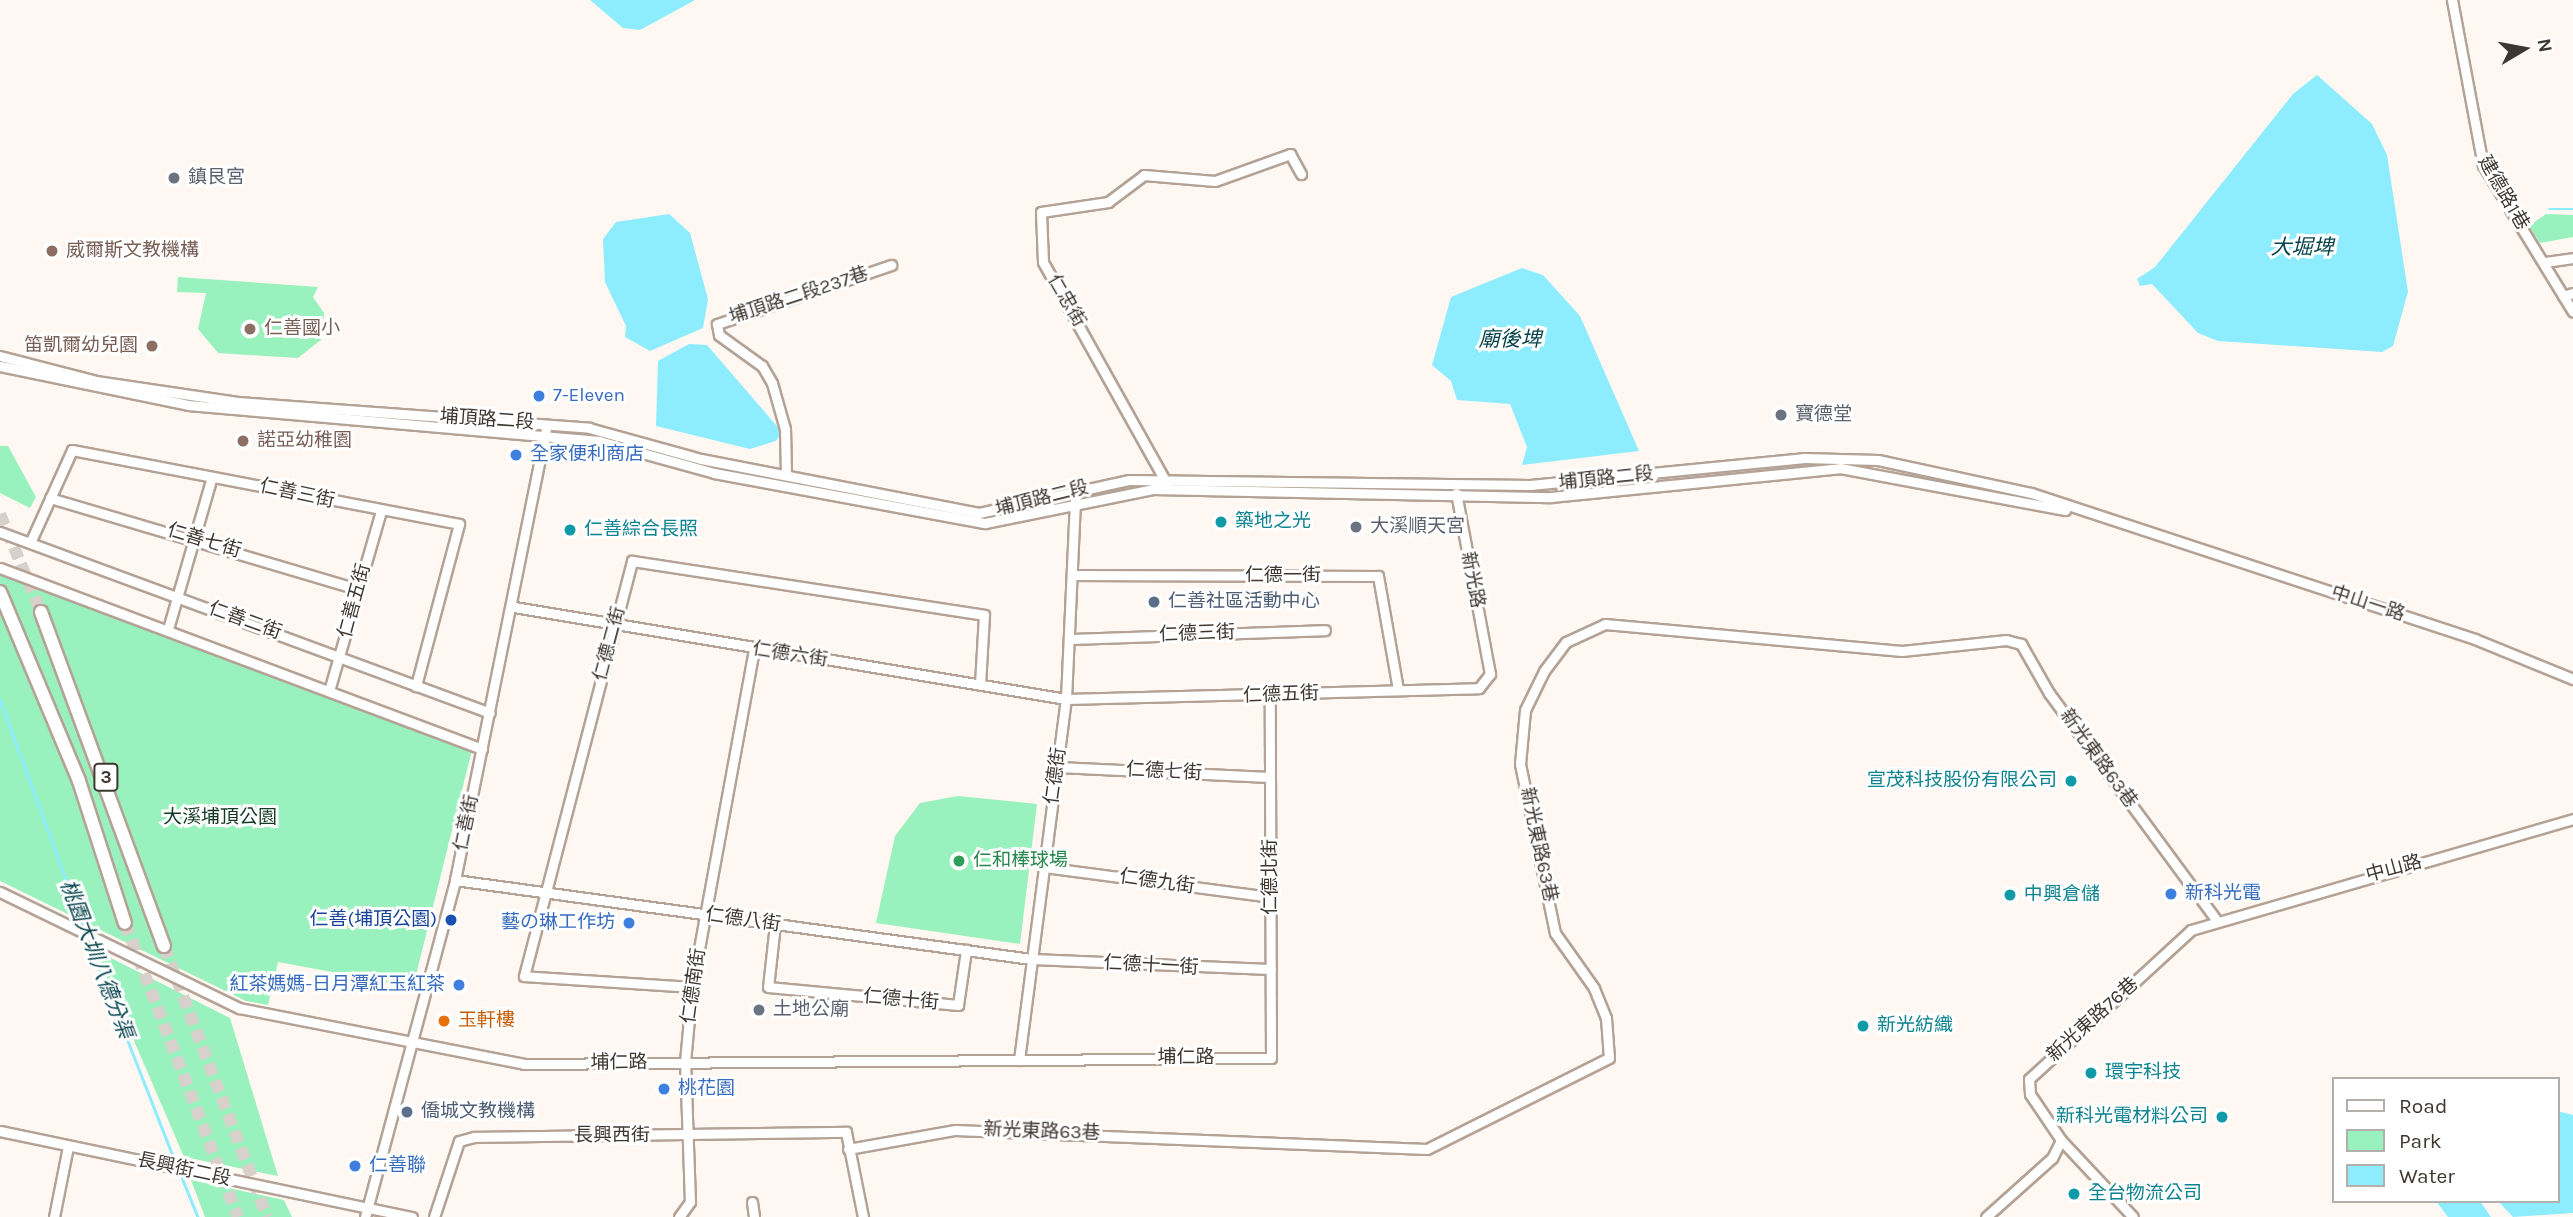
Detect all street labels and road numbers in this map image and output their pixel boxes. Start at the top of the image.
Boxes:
street label: 建德路1巷 [2473,152,2533,234]
street label: 埔頂路二段237巷 [726,263,872,329]
street label: 仁忠街 [1042,271,1090,331]
street label: 埔頂路二段 [439,405,535,435]
street label: 埔頂路二段 [1558,463,1654,495]
street label: 仁善三街 [257,475,337,513]
street label: 埔頂路二段 [993,476,1091,522]
street label: 仁善七街 [164,519,244,563]
street label: 新光路 [1455,550,1489,610]
street label: 仁善五街 [334,561,376,641]
street label: 仁德一街 [1245,565,1321,587]
street label: 中山一路 [2328,581,2408,627]
street label: 仁善二街 [205,597,285,645]
street label: 仁德二街 [589,604,631,684]
street label: 仁德三街 [1159,621,1235,647]
street label: 仁德六街 [751,638,829,672]
street label: 仁德五街 [1243,682,1319,708]
street label: 新光東路63巷 [2054,705,2142,813]
street label: 仁德街 [1041,746,1071,806]
street label: 仁德七街 [1125,759,1203,785]
road number: 3 [92,762,120,792]
street label: 新光東路63巷 [1515,785,1561,905]
street label: 仁善街 [450,793,484,853]
street label: 仁德北街 [1260,839,1282,915]
street label: 中山路 [2364,851,2424,887]
street label: 仁德九街 [1118,865,1196,899]
street label: 仁德八街 [704,903,782,937]
street label: 仁德南街 [677,947,711,1025]
street label: 仁德十一街 [1103,952,1199,980]
street label: 新光東路76巷 [2043,973,2143,1067]
street label: 仁德十街 [862,985,940,1015]
street label: 埔仁路 [1158,1047,1214,1069]
street label: 埔仁路 [590,1051,648,1075]
street label: 新光東路63巷 [983,1119,1101,1145]
street label: 長興西街 [574,1125,650,1147]
street label: 長興街二段 [135,1149,233,1191]

